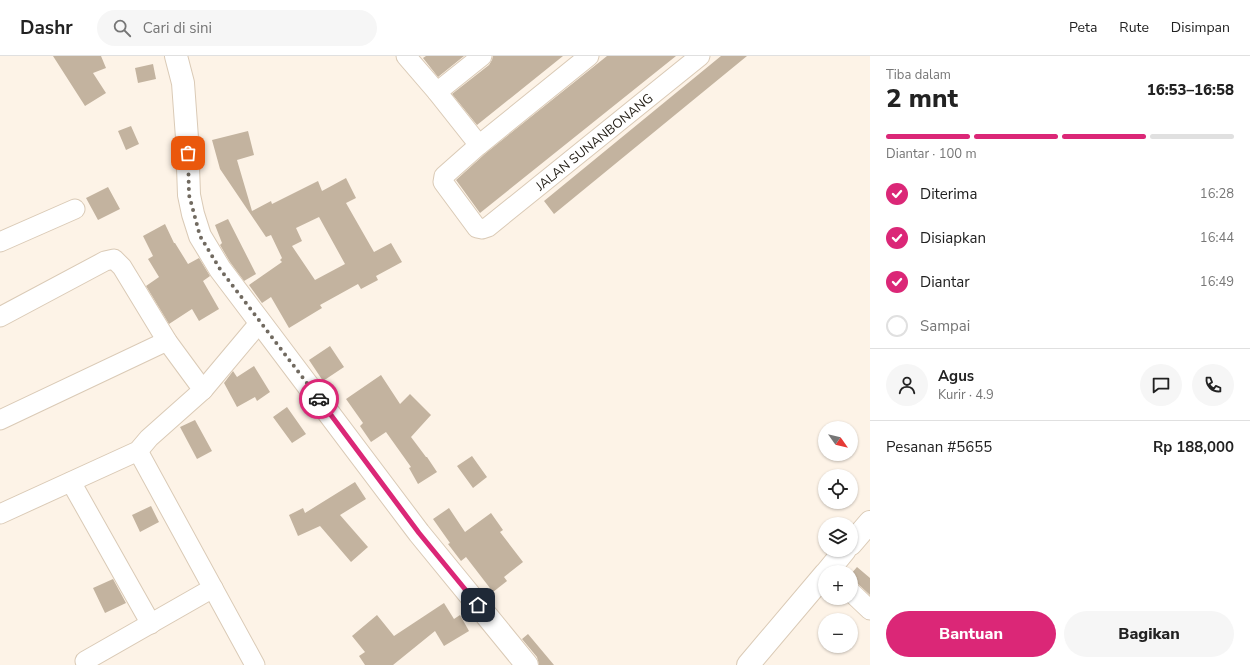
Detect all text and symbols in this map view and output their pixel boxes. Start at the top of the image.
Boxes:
search box [97,10,377,46]
text: Dashr [20,15,73,41]
icon: search [111,17,133,39]
text: Cari di sini [143,18,212,38]
text: Peta [1069,18,1097,37]
text: Rute [1119,18,1149,37]
text: Disimpan [1171,18,1230,37]
text: Tiba dalam [886,66,951,84]
text: 16:53–16:58 [1147,80,1234,100]
text: 2 mnt [886,81,958,116]
street label: JALAN SUNANBONANG [531,89,657,196]
pin [171,136,205,170]
icon: bag [177,142,199,164]
text: Diantar · 100 m [886,145,977,163]
icon: check [886,183,908,205]
text: Diterima [920,184,977,204]
text: 16:28 [1200,185,1234,203]
icon: check [886,227,908,249]
text: Disiapkan [920,228,986,248]
text: 16:44 [1200,229,1234,247]
icon: check [886,271,908,293]
text: Diantar [920,272,970,292]
text: 16:49 [1200,273,1234,291]
text: Sampai [920,316,970,336]
button: person [886,364,928,406]
button: chat [1140,364,1182,406]
button: phone [1192,364,1234,406]
text: Agus [938,366,974,386]
courier [299,379,339,419]
text: Kurir · 4.9 [938,386,994,404]
icon: car [308,388,330,410]
north arrow [818,421,858,461]
map controls [818,421,858,653]
text: Pesanan #5655 [886,437,992,457]
text: Rp 188,000 [1153,437,1234,457]
button: locate [818,469,858,509]
button: layers [818,517,858,557]
button: + [818,565,858,605]
pin [461,588,495,622]
icon: home [467,594,489,616]
button: Bantuan [886,611,1056,657]
button: Bagikan [1064,611,1234,657]
button: − [818,613,858,653]

